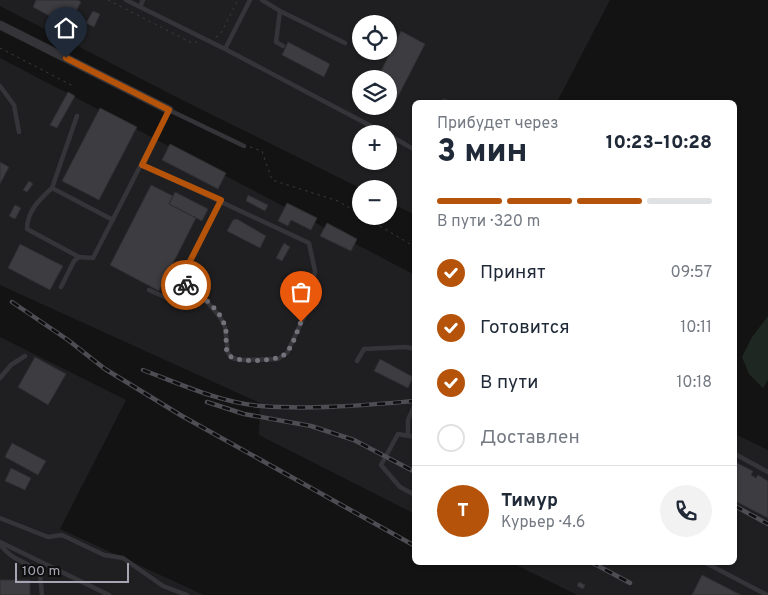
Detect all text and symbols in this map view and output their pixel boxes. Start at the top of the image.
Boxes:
pin [45,7,87,58]
icon: home [52,14,80,42]
map controls [352,15,397,225]
button: locate [352,15,397,60]
button: layers [352,70,397,115]
text: Прибудет через [437,114,559,134]
button: + [352,125,397,170]
text: 10:23–10:28 [606,131,712,155]
text: 3 мин [437,133,528,173]
button: − [352,180,397,225]
text: В пути · 320 m [437,212,540,232]
icon: check [437,259,465,287]
courier [161,260,211,310]
text: Принят [480,261,546,285]
text: 09:57 [670,263,712,283]
icon: bike [172,271,200,299]
pin [280,271,322,322]
icon: bag [287,278,315,306]
icon: check [437,314,465,342]
text: Готовится [480,316,570,340]
text: 10:11 [680,318,712,338]
icon: check [437,369,465,397]
text: В пути [480,371,538,395]
text: 10:18 [676,373,712,393]
text: Доставлен [480,426,580,450]
button: phone [660,485,712,537]
text: Тимур [501,489,558,513]
text: Т [457,499,469,523]
text: Курьер · 4.6 [501,513,585,533]
scale bar [15,560,129,583]
text: 100 m [22,563,60,580]

